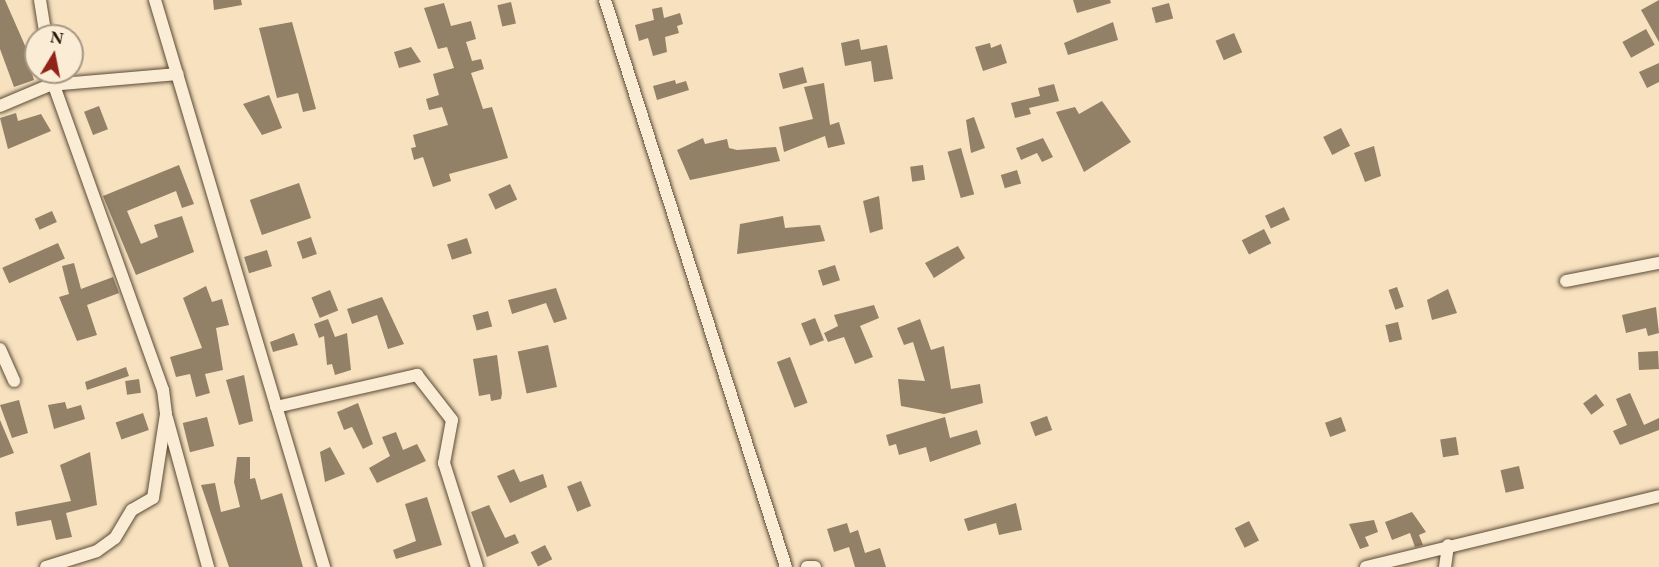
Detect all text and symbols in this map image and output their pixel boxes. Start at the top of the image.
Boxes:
north arrow [24,24,84,84]
text: N [49,26,65,49]

